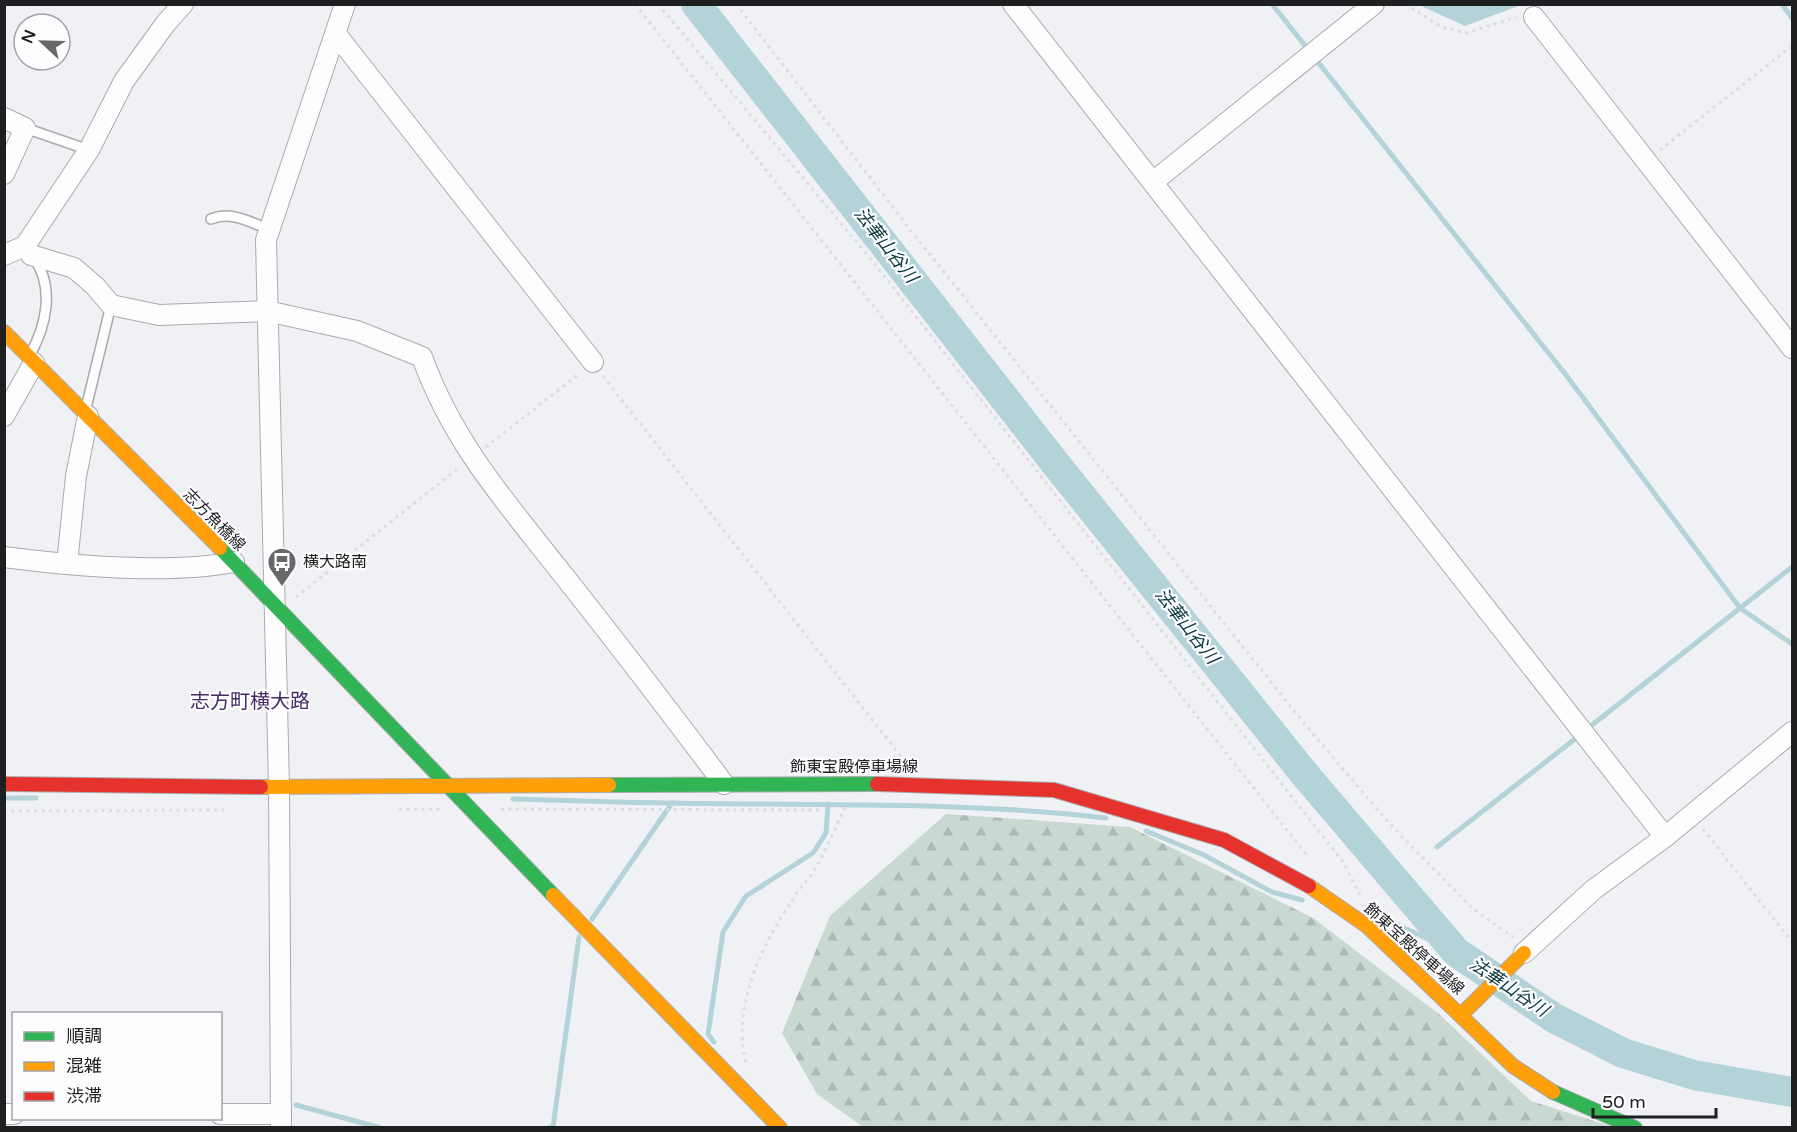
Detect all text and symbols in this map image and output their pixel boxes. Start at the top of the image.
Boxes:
north arrow [12,12,72,72]
text: N [17,27,41,46]
water label: 法華山谷川 [850,203,924,289]
street label: 志方魚橋線 [179,485,249,555]
bus stop icon: 横大路南 [266,546,298,588]
place label: 横大路南 [303,552,367,572]
water label: 法華山谷川 [1151,584,1225,670]
district label: 志方町横大路 [190,690,310,714]
street label: 飾東宝殿停車場線 [790,757,918,777]
street label: 飾東宝殿停車場線 [1360,899,1468,999]
water label: 法華山谷川 [1466,953,1554,1022]
legend [12,1012,222,1120]
text: 順調 [66,1025,102,1047]
text: 混雑 [66,1055,102,1077]
scale bar [1593,1081,1716,1119]
text: 渋滞 [66,1085,102,1107]
text: 50 m [1602,1091,1646,1113]

